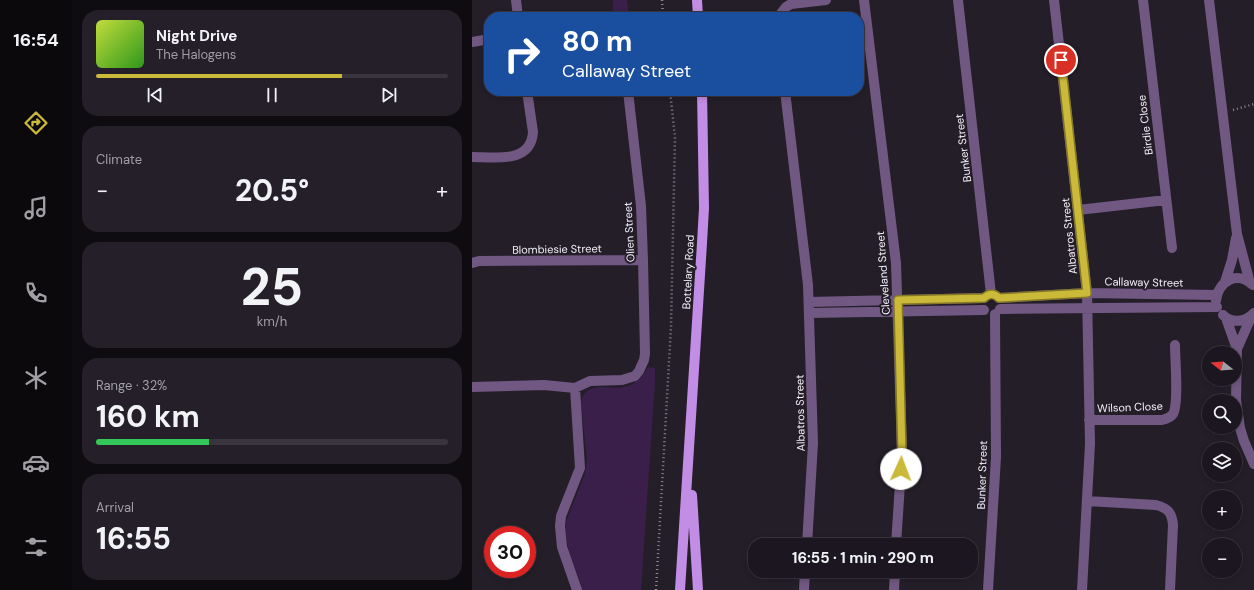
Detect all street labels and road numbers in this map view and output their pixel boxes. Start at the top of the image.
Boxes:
street label: Birdie Close [1134,94,1156,156]
street label: Bunker Street [952,113,974,183]
street label: Albatros Street [1058,197,1080,275]
street label: Olien Street [620,202,638,262]
street label: Cleveland Street [873,231,893,315]
street label: Bottelary Road [679,234,697,310]
street label: Blombiesie Street [512,241,602,257]
street label: Callaway Street [1104,274,1184,290]
street label: Albatros Street [792,374,808,452]
street label: Wilson Close [1097,399,1163,415]
street label: Bunker Street [974,440,990,510]

